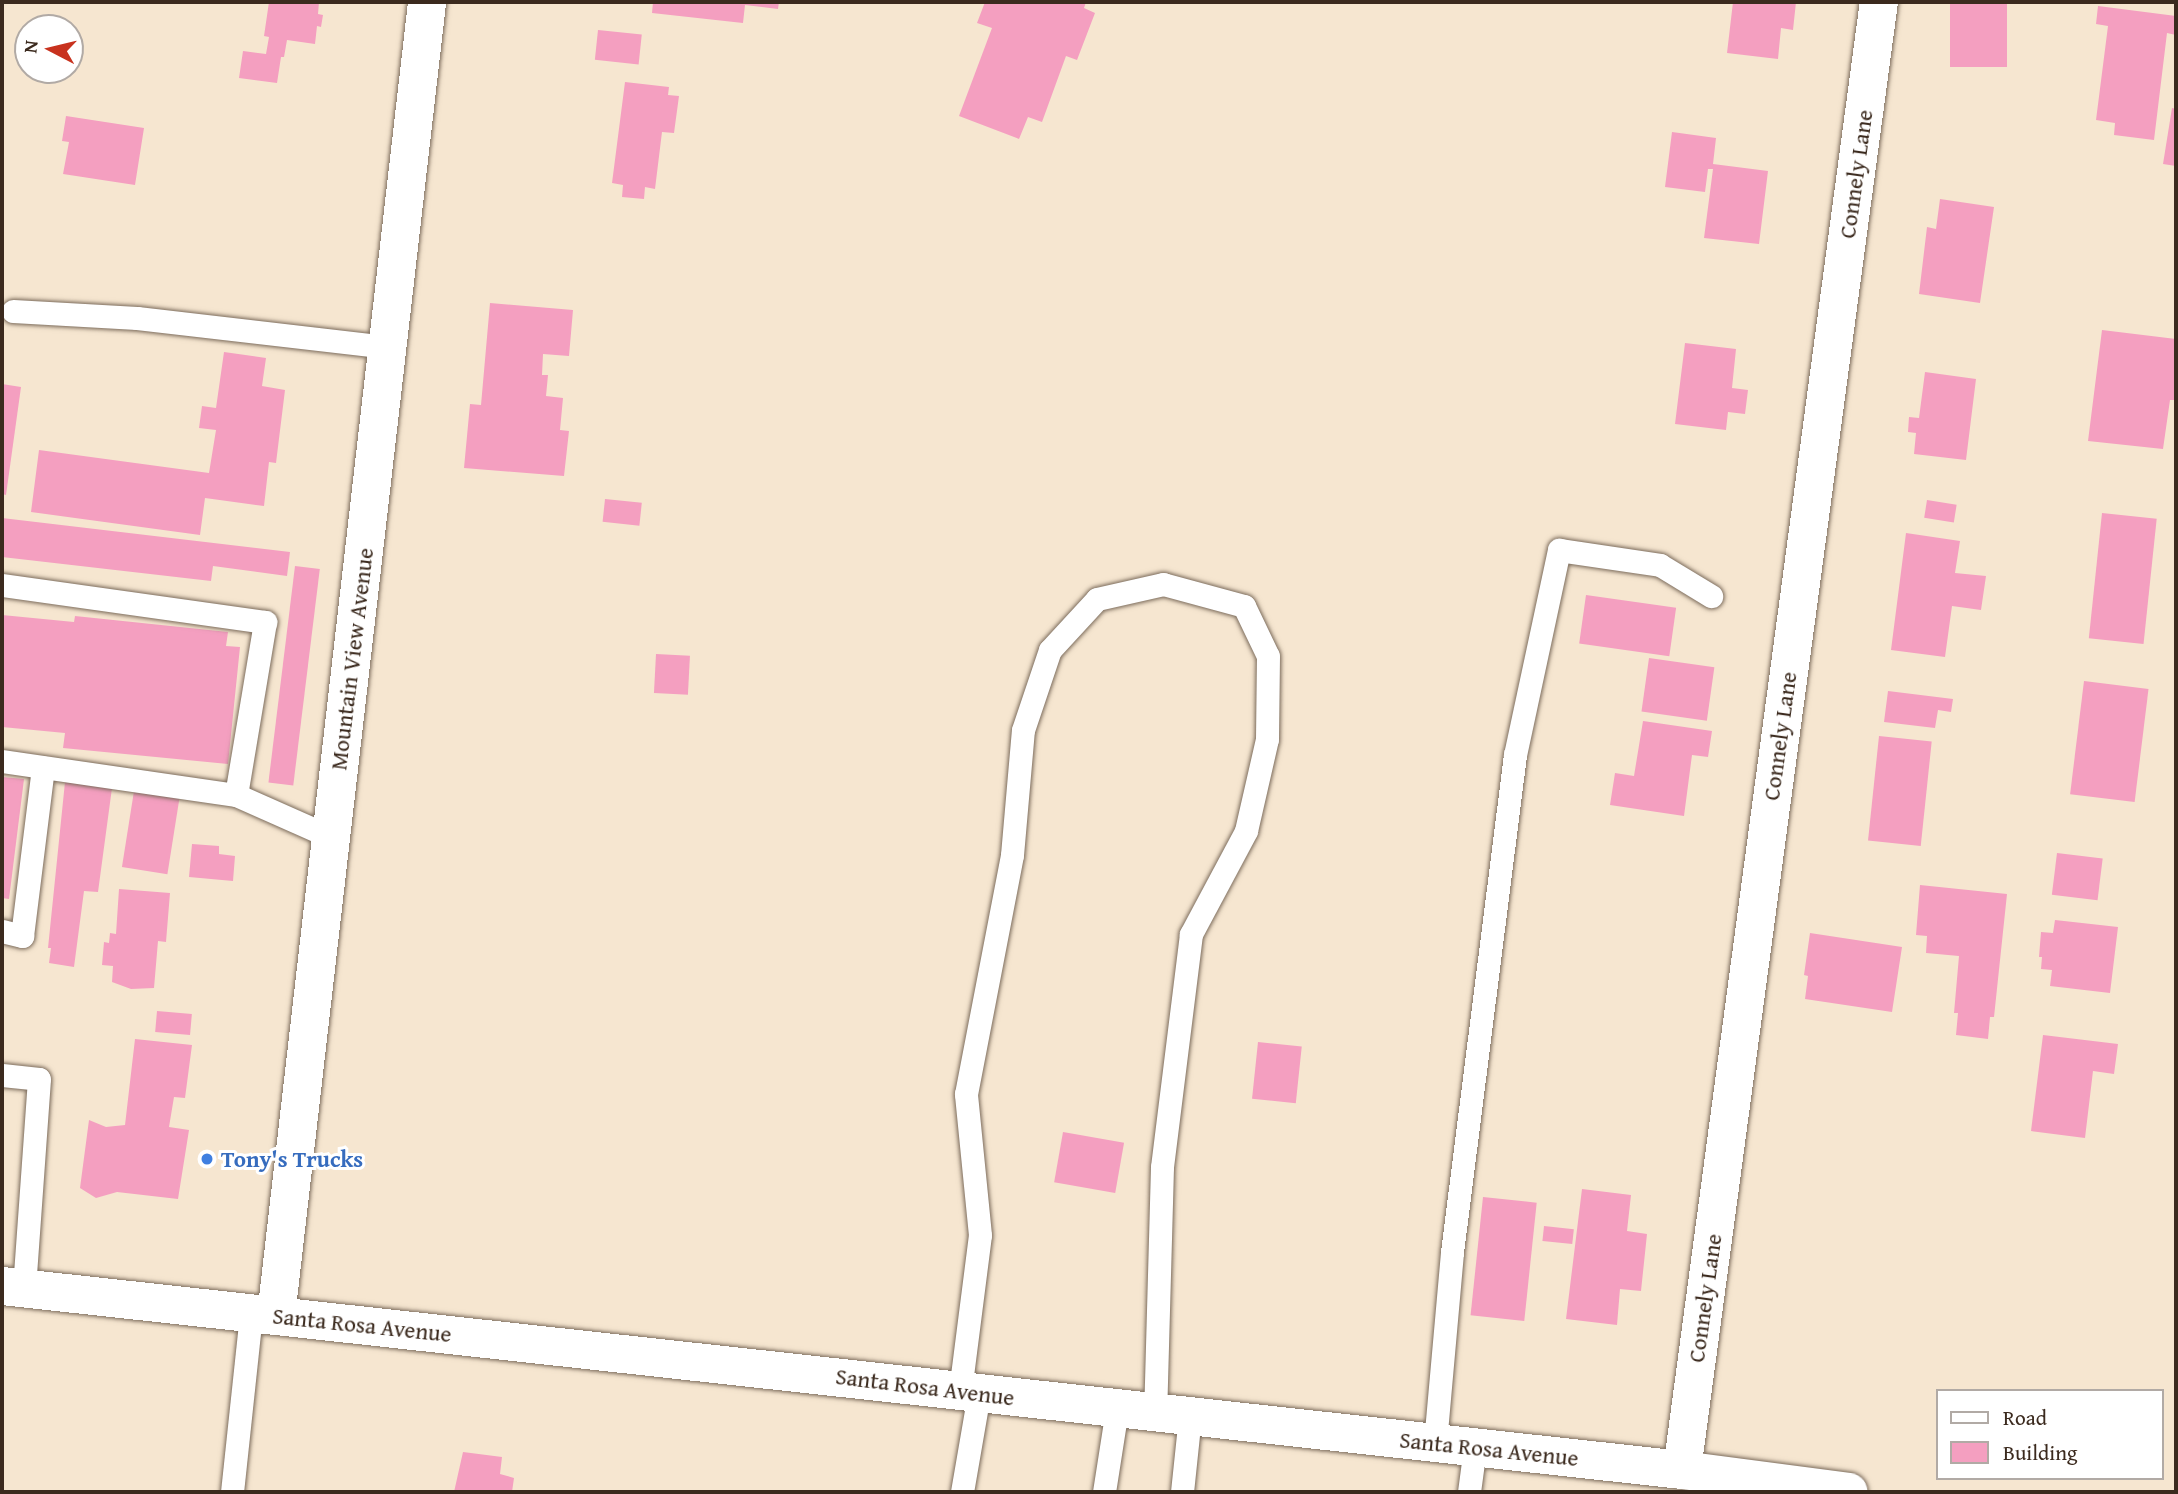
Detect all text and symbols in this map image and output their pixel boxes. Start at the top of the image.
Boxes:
north arrow [14,14,84,84]
text: N [15,39,45,55]
street label: Connely Lane [1833,108,1879,240]
street label: Mountain View Avenue [325,546,379,772]
street label: Connely Lane [1757,670,1803,802]
place label: Tony's Trucks [221,1145,363,1173]
marker: Tony's Trucks [199,1151,215,1167]
street label: Connely Lane [1682,1232,1728,1364]
street label: Santa Rosa Avenue [271,1302,453,1348]
street label: Santa Rosa Avenue [834,1362,1016,1412]
legend [1937,1389,2164,1480]
text: Road [2003,1402,2047,1433]
street label: Santa Rosa Avenue [1398,1426,1580,1472]
text: Building [2003,1437,2077,1468]

